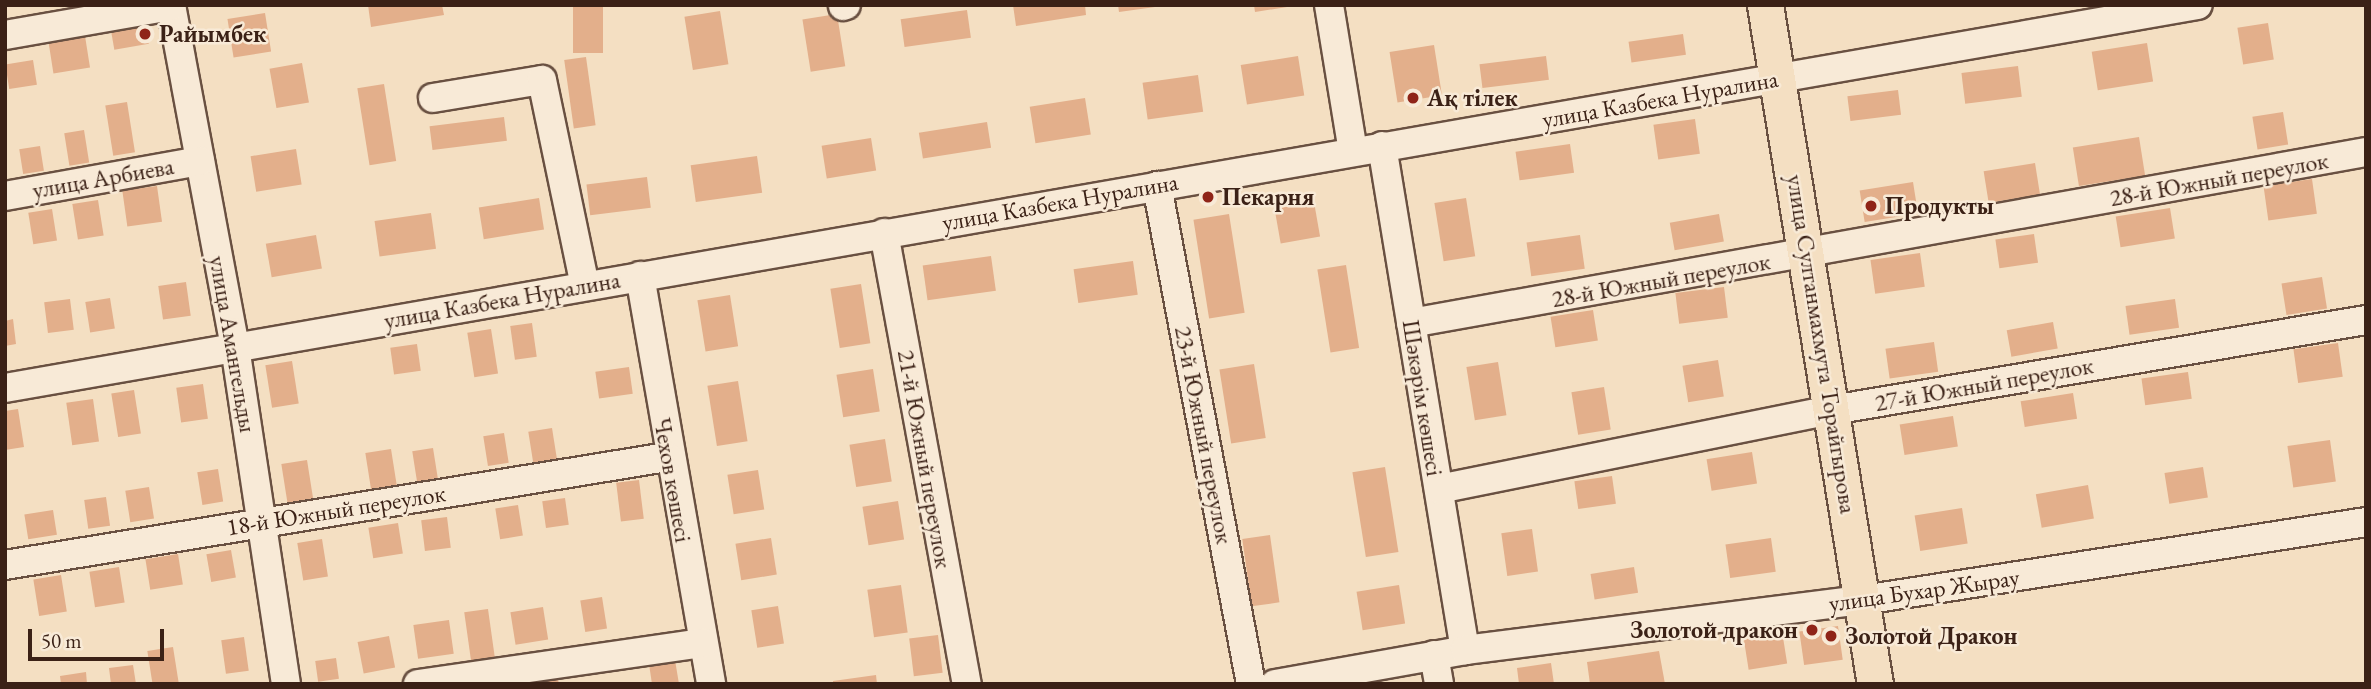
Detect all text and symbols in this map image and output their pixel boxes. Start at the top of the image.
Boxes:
place label: Райымбек [159,20,266,48]
marker: Райымбек [137,26,153,42]
street label: улица Казбека Нуралина [1540,64,1780,134]
place label: Ақ тілек [1427,84,1518,112]
marker: Ақ тілек [1405,90,1421,106]
street label: 28-й Южный переулок [2108,146,2330,212]
street label: улица Арбиева [30,151,176,205]
street label: улица Казбека Нуралина [940,167,1180,237]
street label: улица Султанмахмута Торайгырова [1781,172,1863,516]
place label: Пекарня [1222,183,1314,211]
marker: Пекарня [1200,189,1216,205]
place label: Продукты [1885,192,1994,220]
marker: Продукты [1863,198,1879,214]
street label: 28-й Южный переулок [1550,247,1772,313]
street label: улица Амангельды [203,253,263,435]
street label: улица Казбека Нуралина [382,265,622,335]
street label: Шәкәрім көшесі [1396,318,1450,478]
street label: 23-й Южный переулок [1169,324,1239,546]
street label: 21-й Южный переулок [892,348,958,570]
street label: 27-й Южный переулок [1873,351,2095,417]
street label: Чехов көшесі [648,415,698,545]
street label: 18-й Южный переулок [224,478,448,542]
street label: улица Бухар Жырау [1827,562,2021,618]
scale bar [32,616,168,660]
place label: Золотой дракон [1630,616,1798,644]
marker: Золотой дракон [1804,622,1820,638]
place label: Золотой Дракон [1845,622,2017,650]
text: 50 m [41,627,82,654]
marker: Золотой Дракон [1823,628,1839,644]

